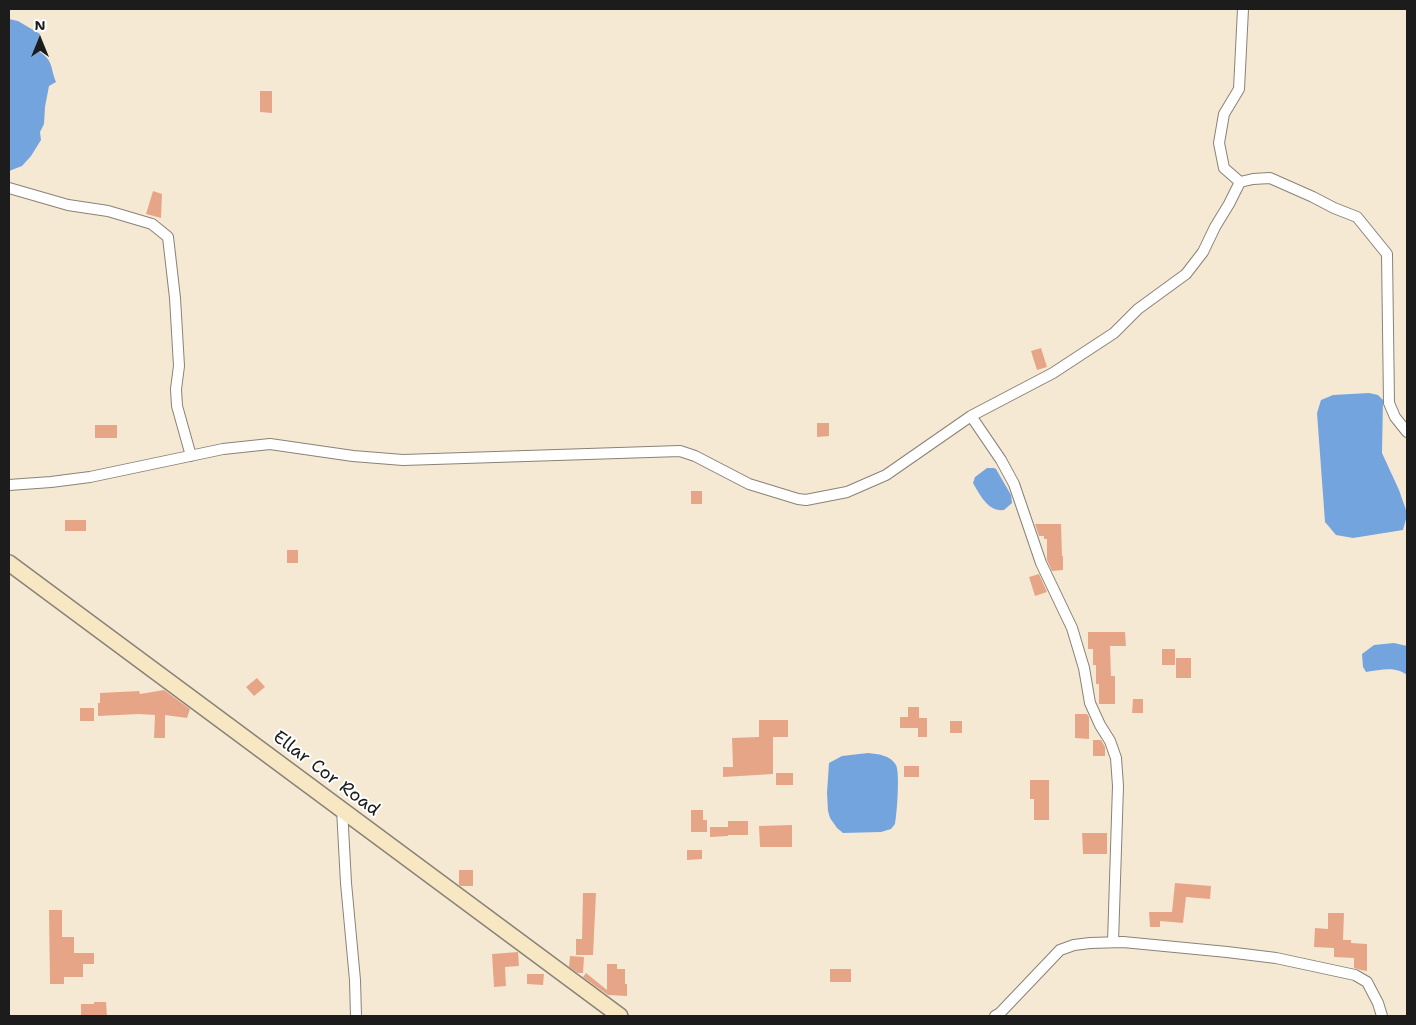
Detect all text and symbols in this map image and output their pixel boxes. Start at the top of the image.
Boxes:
north arrow [15,15,65,65]
text: N [34,16,46,34]
street label: Ellar Cor Road [268,727,384,821]

